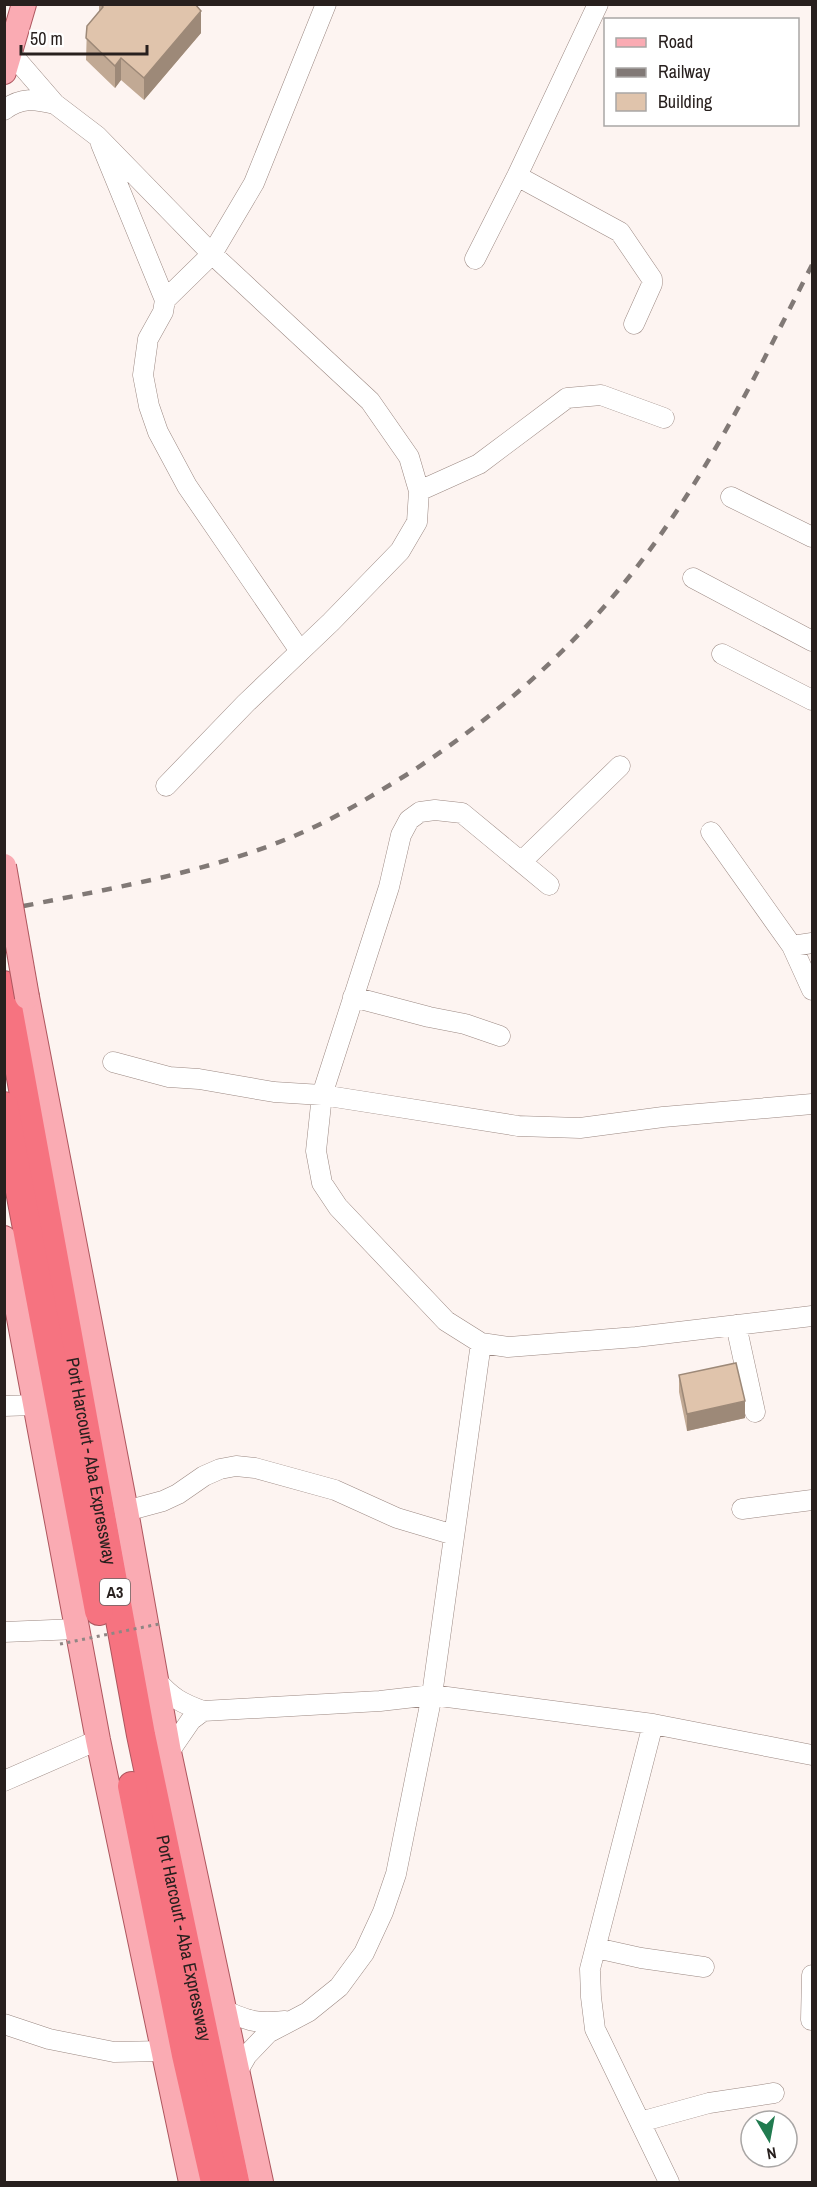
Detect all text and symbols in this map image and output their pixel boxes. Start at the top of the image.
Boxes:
scale bar [21,18,147,56]
legend [604,18,799,126]
text: 50 m [30,26,63,51]
text: Road [658,29,693,54]
text: Railway [658,59,711,84]
text: Building [658,89,713,114]
street label: Port Harcourt - Aba Expressway [60,1355,123,1567]
road number: A3 [100,1579,130,1605]
street label: Port Harcourt - Aba Expressway [150,1833,218,2044]
north arrow [739,2109,799,2169]
text: N [765,2142,778,2165]

